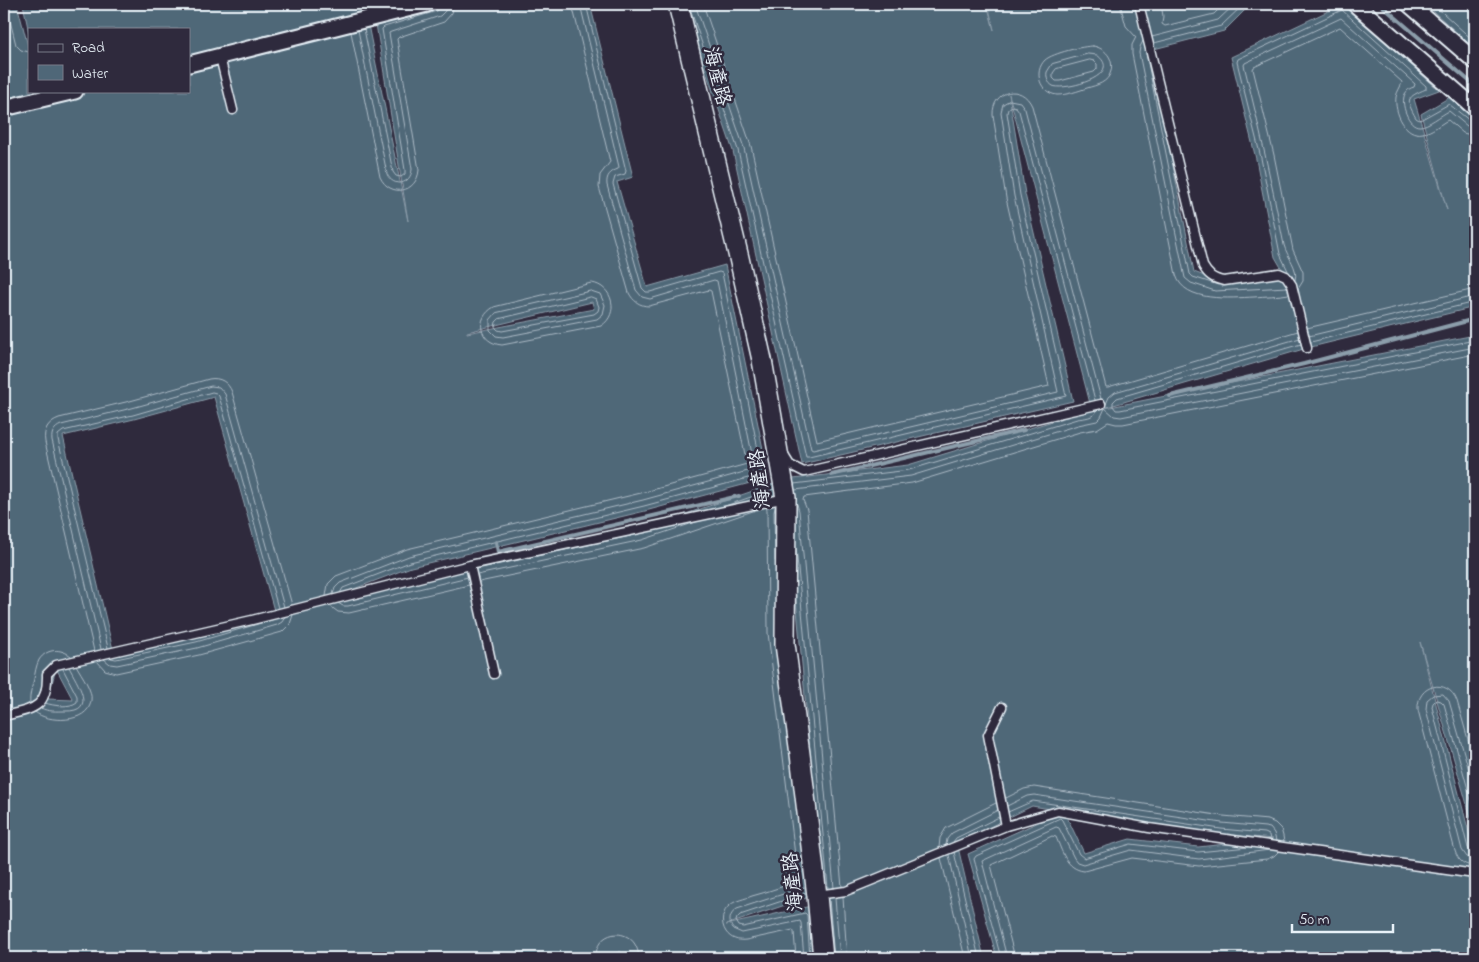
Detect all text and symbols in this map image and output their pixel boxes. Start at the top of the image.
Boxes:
legend [28,28,190,92]
text: Road [72,37,105,59]
street label: 海產路 [694,44,737,110]
text: Water [72,63,108,85]
street label: 海產路 [743,446,780,510]
street label: 海產路 [777,849,812,913]
scale bar [1292,902,1393,934]
text: 50 m [1299,909,1330,931]

